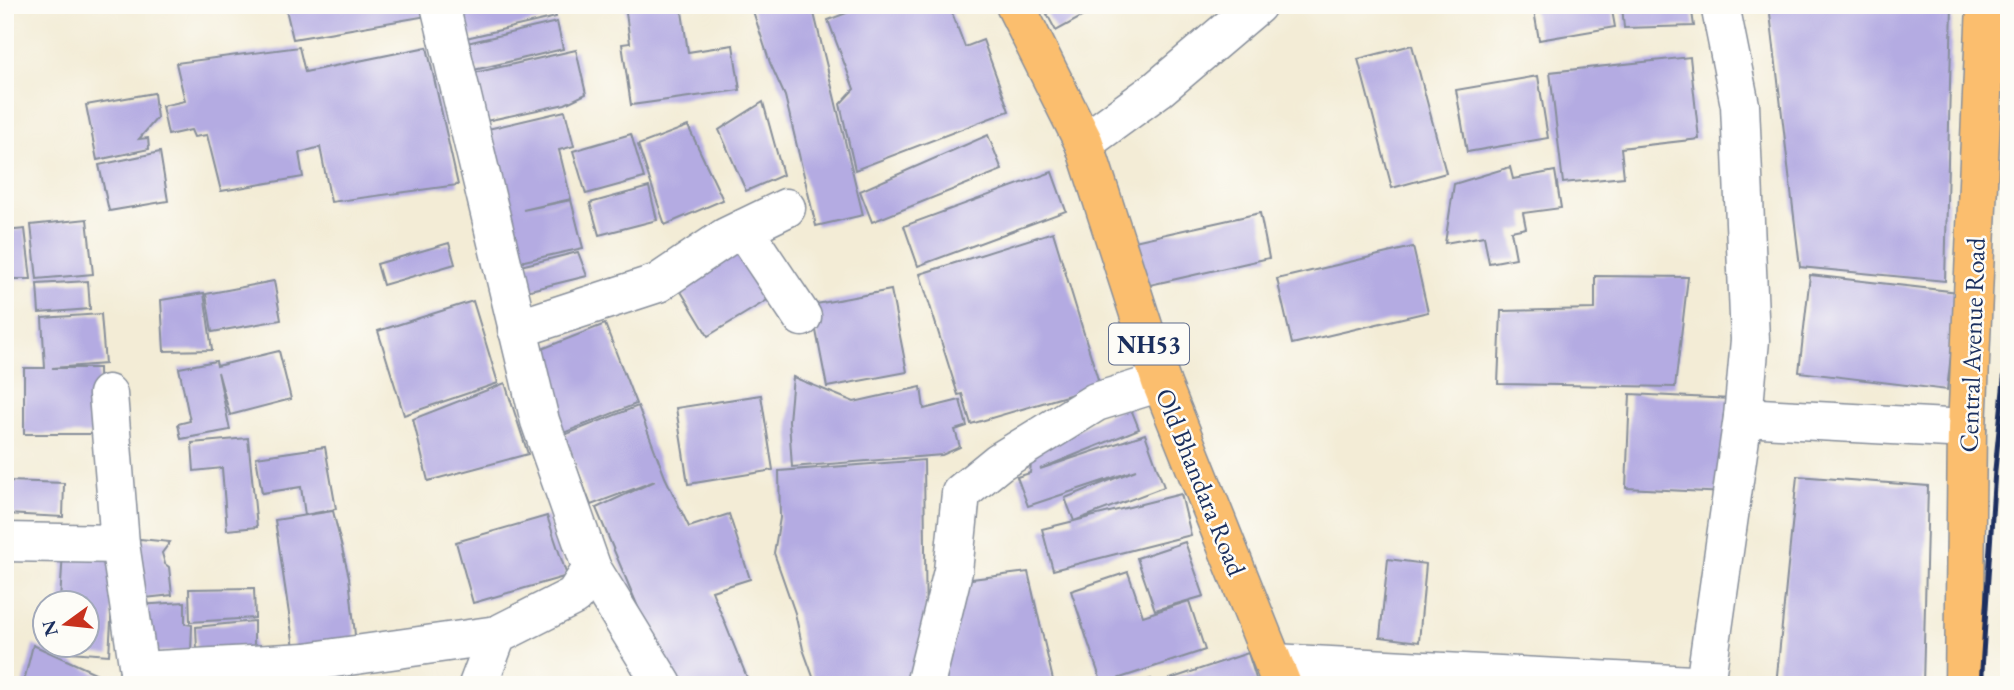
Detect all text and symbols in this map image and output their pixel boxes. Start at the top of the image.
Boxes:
street label: Central Avenue Road [1951,236,1993,453]
road number: NH53 [1109,324,1189,365]
street label: Old Bhandara Road [1148,383,1254,582]
north arrow [32,588,102,658]
text: N [36,617,64,639]

